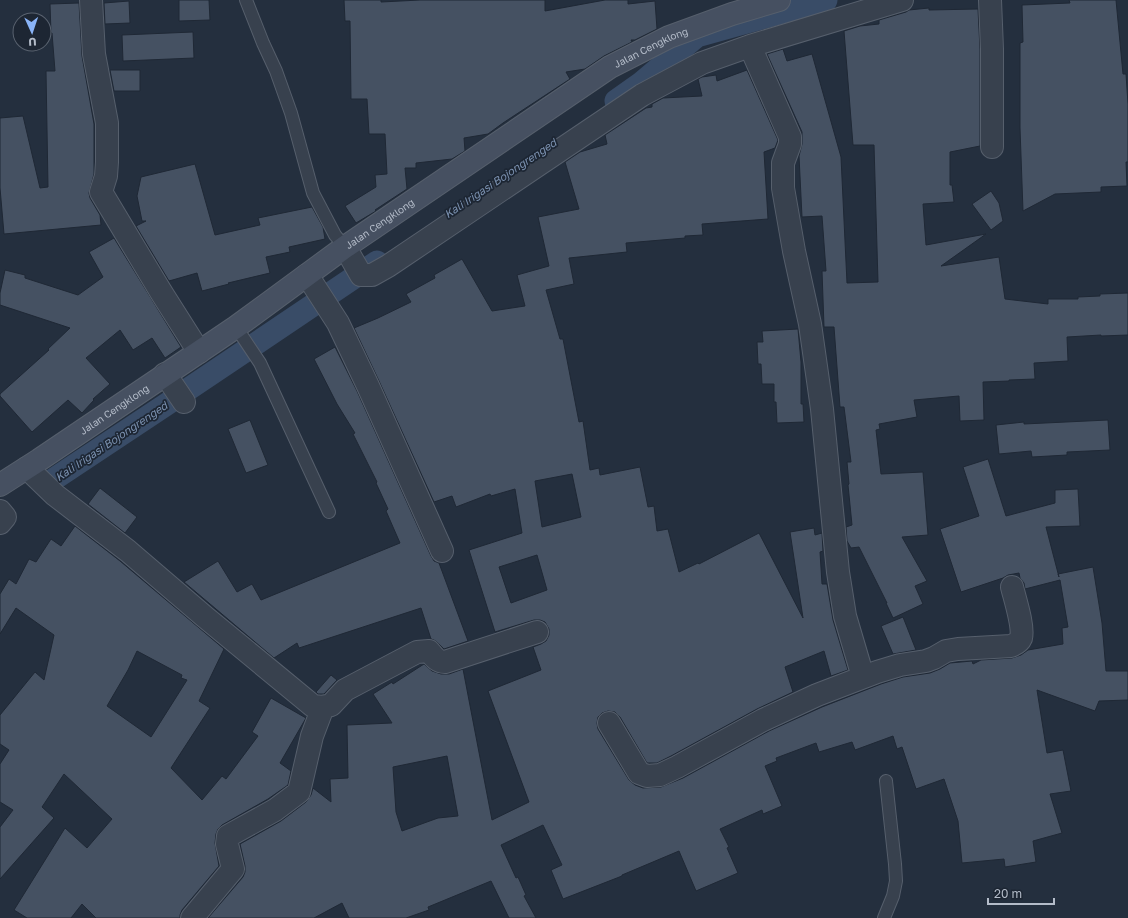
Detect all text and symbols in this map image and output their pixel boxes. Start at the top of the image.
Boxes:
north arrow [12,12,52,52]
street label: Jalan Cengklong [612,25,689,70]
text: U [28,36,37,49]
water label: Kali Irigasi Bojongrenged [441,135,560,221]
street label: Jalan Cengklong [343,196,416,251]
street label: Jalan Cengklong [77,382,151,437]
water label: Kali Irigasi Bojongrenged [52,398,171,484]
scale bar [988,880,1054,906]
text: 20 m [994,886,1022,901]

